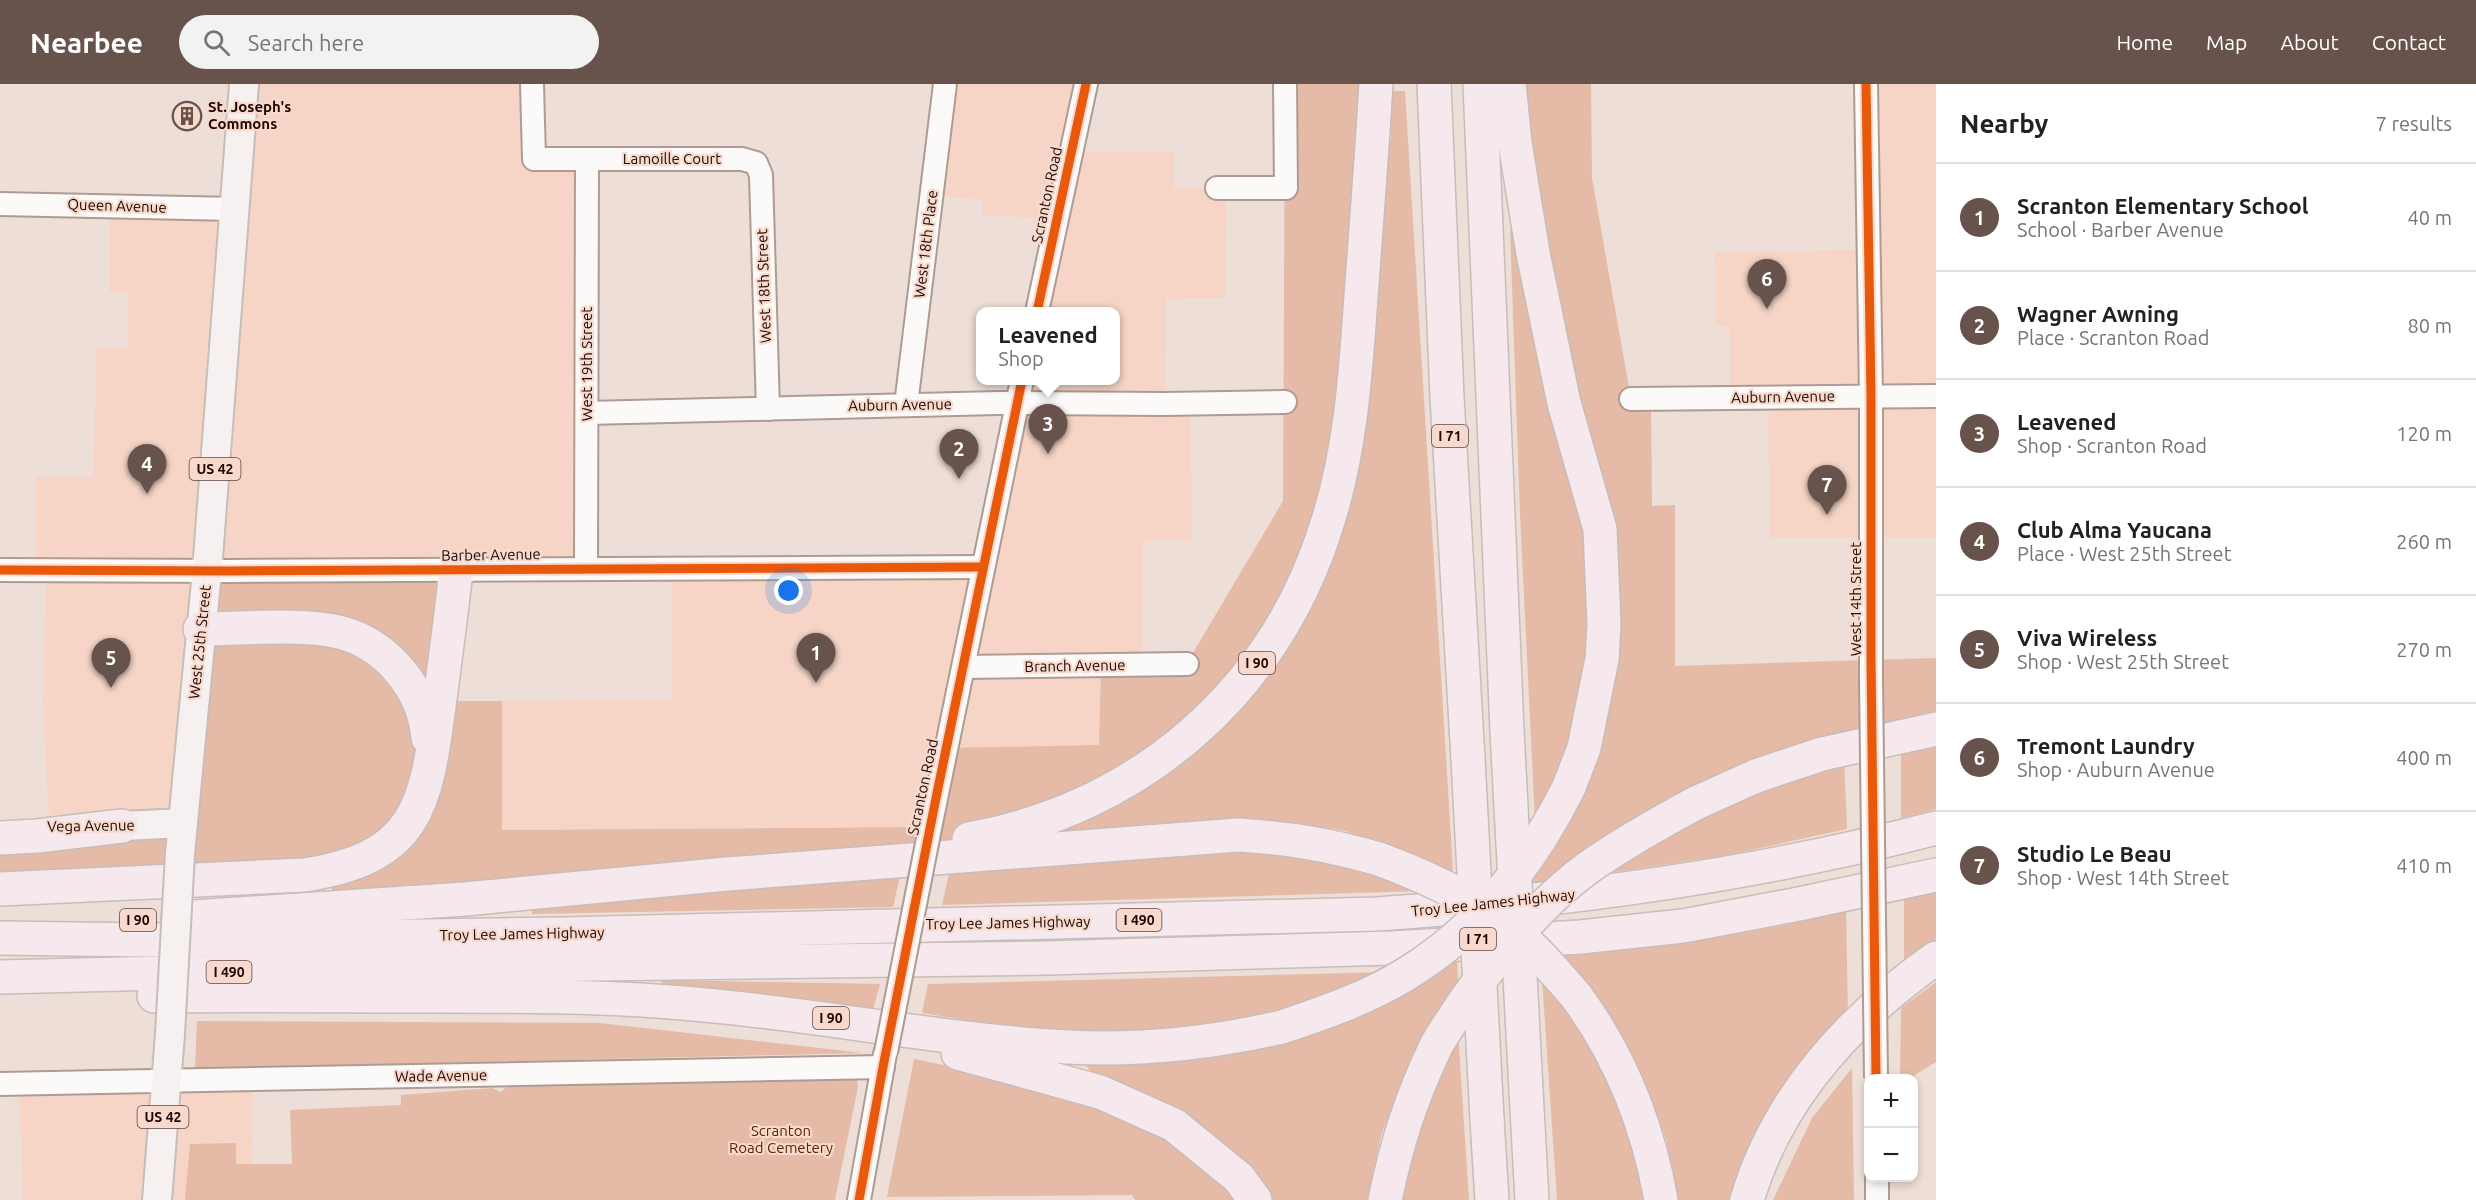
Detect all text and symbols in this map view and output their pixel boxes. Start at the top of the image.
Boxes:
search box [179,15,599,69]
icon: search [200,26,233,59]
text: Nearbee [30,27,143,58]
text: Search here [248,30,364,55]
text: Home [2116,30,2173,54]
text: Map [2206,30,2247,54]
text: About [2280,30,2339,54]
text: Contact [2372,30,2446,54]
place label: St. Joseph's Commons [208,98,291,132]
building icon: St. Joseph's Commons [171,100,203,132]
text: Nearby [1960,109,2048,138]
text: 7 results [2376,112,2452,135]
street label: Scranton Road [1028,145,1065,245]
street label: Lamoille Court [623,150,721,167]
street label: West 18th Place [910,189,941,299]
text: Scranton Elementary School [2017,193,2308,218]
street label: Queen Avenue [67,195,167,216]
text: 1 [1974,206,1985,229]
text: 40 m [2408,206,2452,229]
text: School · Barber Avenue [2017,218,2224,241]
street label: West 18th Street [753,228,774,344]
pin: 6 [1748,260,1786,309]
text: Wagner Awning [2017,301,2179,326]
street label: West 19th Street [578,307,595,421]
popup [976,307,1120,385]
text: 2 [1974,314,1985,337]
text: 80 m [2408,314,2452,337]
text: Leavened [998,322,1098,347]
text: Place · Scranton Road [2017,326,2210,349]
text: Shop [998,347,1044,370]
street label: Auburn Avenue [1731,387,1835,406]
street label: Auburn Avenue [848,395,952,414]
pin: 3 [1028,404,1068,454]
text: Leavened [2017,409,2116,434]
text: 3 [1974,422,1985,445]
text: 120 m [2396,422,2452,445]
road number: I 71 [1432,425,1468,447]
pin: 2 [940,430,978,479]
text: Shop · Scranton Road [2017,434,2207,457]
pin: 4 [128,444,166,494]
road number: US 42 [190,458,240,480]
pin: 7 [1808,466,1846,515]
text: Club Alma Yaucana [2017,517,2212,542]
text: 4 [1974,530,1985,553]
text: 260 m [2396,530,2452,553]
street label: West 14th Street [1847,542,1864,656]
text: Place · West 25th Street [2017,542,2232,565]
street label: Barber Avenue [441,545,541,564]
your location [774,576,803,605]
street label: West 25th Street [185,584,214,700]
text: Viva Wireless [2017,625,2157,650]
pin: 1 [796,634,836,683]
pin: 5 [92,638,130,688]
text: 5 [1974,638,1985,661]
text: 270 m [2396,638,2452,661]
text: Shop · West 25th Street [2017,650,2229,673]
road number: I 90 [1239,652,1275,674]
street label: Branch Avenue [1024,656,1126,675]
text: Tremont Laundry [2017,733,2195,758]
street label: Scranton Road [904,737,941,837]
text: 6 [1974,746,1985,769]
text: 400 m [2396,746,2452,769]
text: Shop · Auburn Avenue [2017,758,2215,781]
street label: Vega Avenue [47,816,135,835]
text: Studio Le Beau [2017,841,2172,866]
text: 7 [1974,854,1985,877]
text: 410 m [2396,854,2452,877]
text: Shop · West 14th Street [2017,866,2229,889]
street label: Troy Lee James Highway [1410,885,1576,920]
road number: I 90 [120,909,156,931]
road number: I 490 [1116,909,1162,931]
street label: Troy Lee James Highway [926,913,1090,932]
street label: Troy Lee James Highway [440,924,604,943]
road number: I 71 [1460,928,1496,950]
road number: I 490 [206,961,252,983]
road number: I 90 [813,1007,849,1029]
street label: Wade Avenue [395,1066,487,1085]
map controls [1864,1074,1918,1182]
button: + [1864,1074,1918,1128]
road number: US 42 [138,1106,188,1128]
park label: Scranton Road Cemetery [729,1122,833,1156]
button: − [1864,1128,1918,1182]

